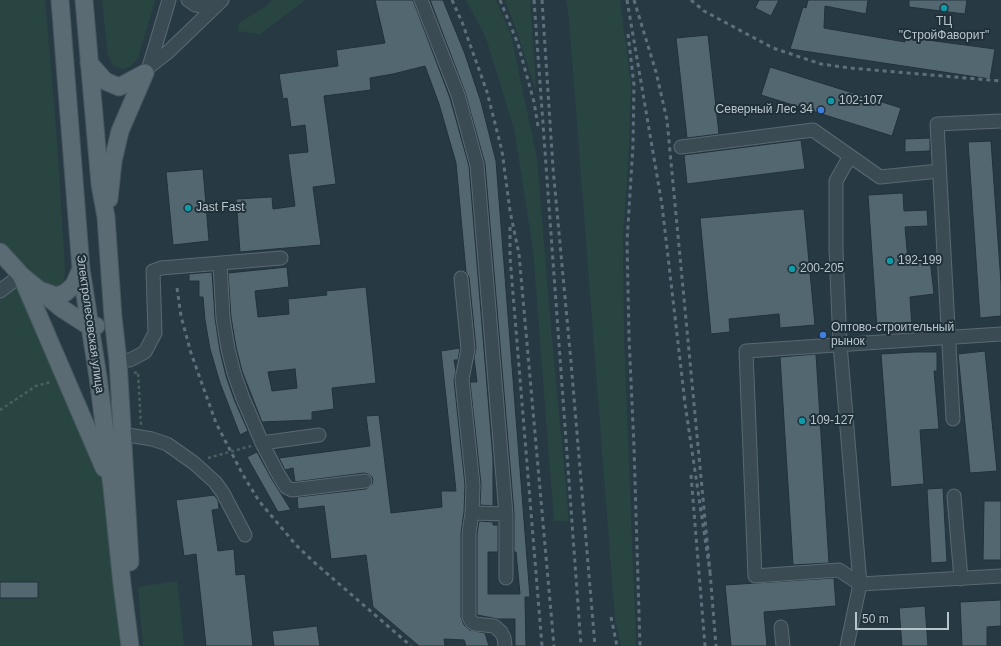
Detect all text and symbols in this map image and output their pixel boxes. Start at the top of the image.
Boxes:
marker: ТЦ "СтройФаворит" [939,3,949,13]
place label: ТЦ "СтройФаворит" [899,15,989,43]
place label: 102-107 [839,94,883,108]
marker: 102-107 [826,96,836,106]
place label: Северный Лес 34 [716,103,813,117]
marker: Северный Лес 34 [816,105,826,115]
place label: Jast Fast [196,201,245,215]
marker: Jast Fast [183,203,193,213]
street label: Электролесовская улица [73,254,107,394]
place label: 192-199 [898,254,942,268]
marker: 192-199 [885,256,895,266]
place label: 200-205 [800,262,844,276]
marker: 200-205 [787,264,797,274]
place label: Оптово-строительный рынок [831,321,954,349]
marker: Оптово-строительный рынок [818,330,828,340]
place label: 109-127 [810,414,854,428]
marker: 109-127 [797,416,807,426]
scale bar [857,604,951,630]
text: 50 m [862,612,889,626]

